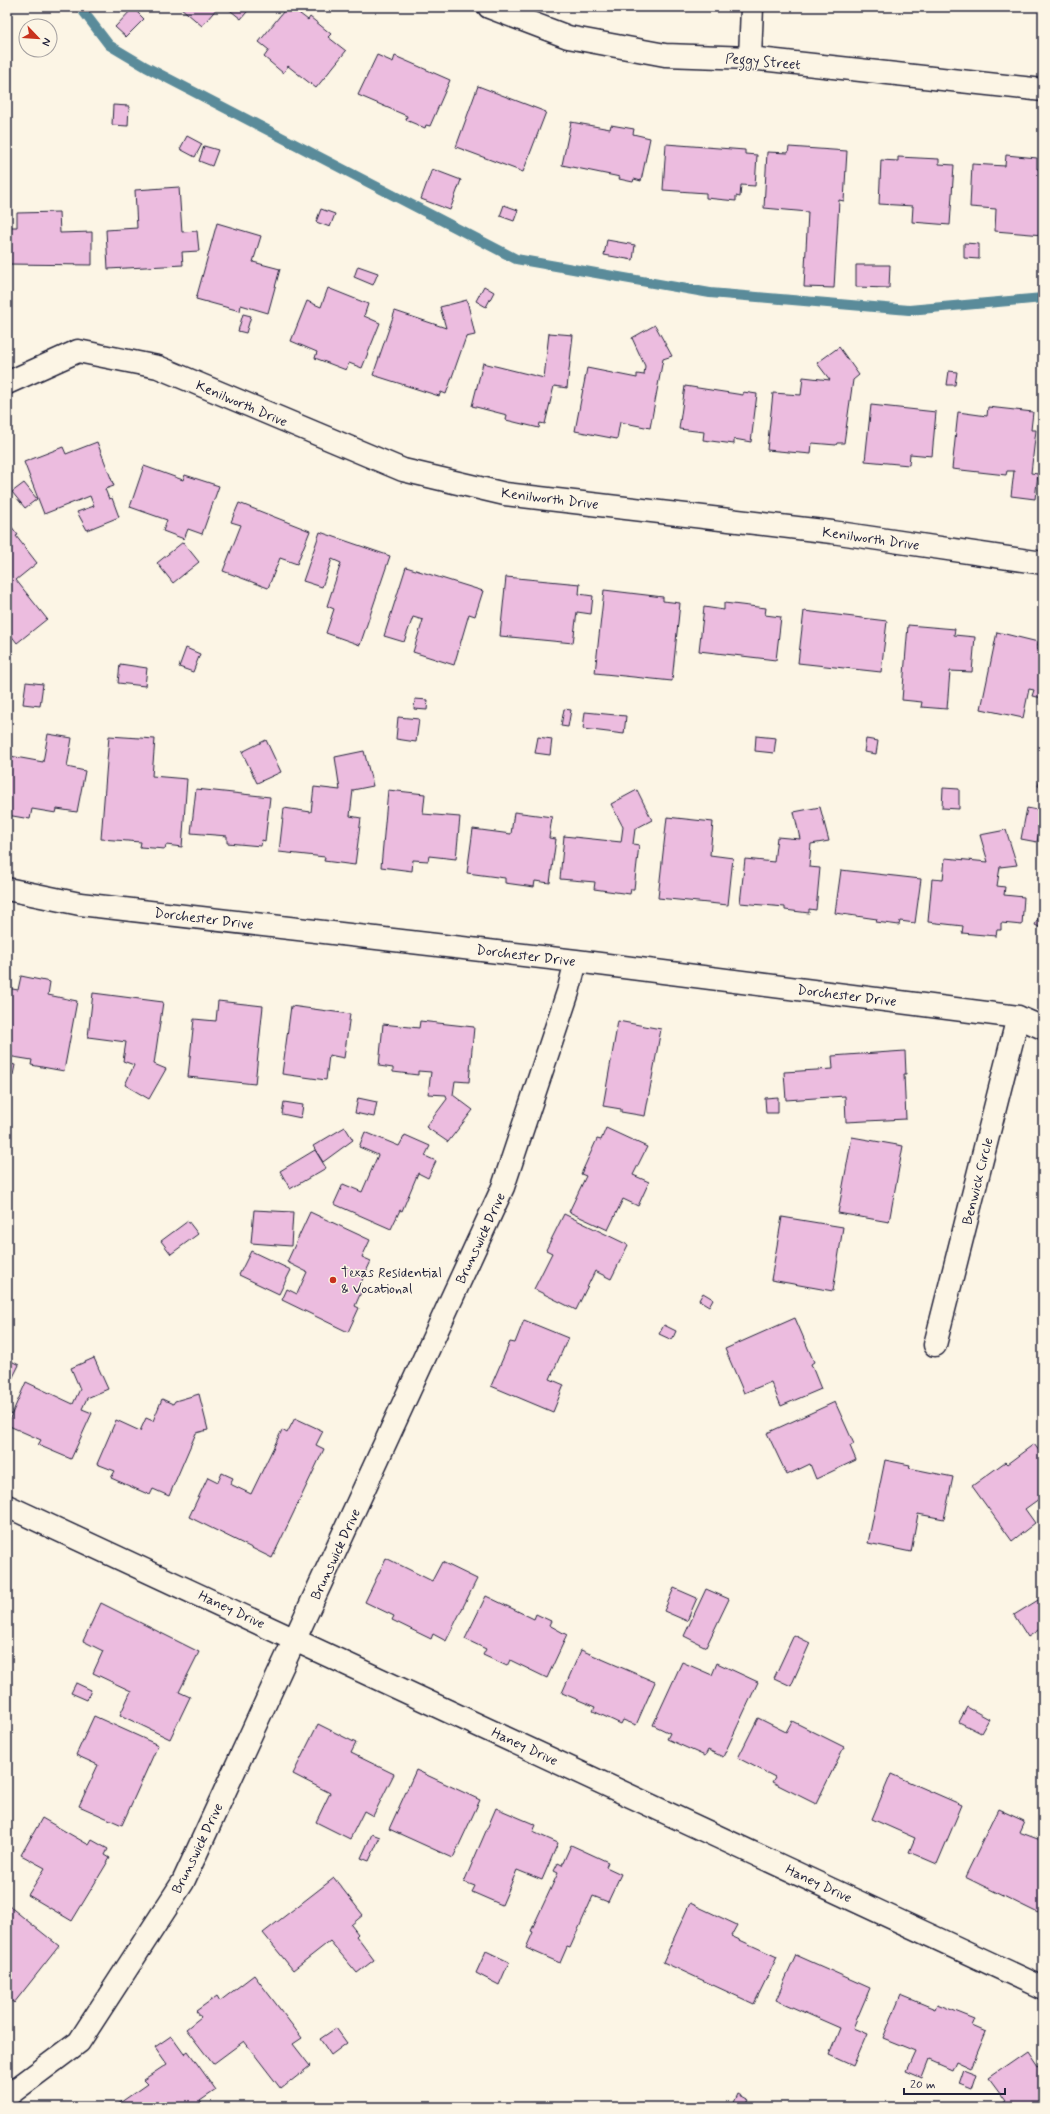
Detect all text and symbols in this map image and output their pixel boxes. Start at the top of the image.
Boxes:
north arrow [18,18,58,58]
text: N [38,36,54,48]
street label: Peggy Street [724,50,801,76]
street label: Kenilworth Drive [193,376,290,431]
street label: Kenilworth Drive [500,484,600,514]
street label: Kenilworth Drive [821,523,921,555]
street label: Dorchester Drive [153,904,255,934]
street label: Dorchester Drive [475,941,577,971]
street label: Dorchester Drive [796,981,898,1011]
street label: Benwick Circle [958,1136,998,1227]
street label: Brunswick Drive [452,1190,510,1287]
place label: Texas Residential & Vocational [341,1264,442,1298]
marker: Texas Residential & Vocational [328,1275,338,1285]
street label: Brunswick Drive [307,1506,365,1603]
street label: Haney Drive [195,1587,268,1633]
street label: Haney Drive [488,1724,561,1770]
street label: Brunswick Drive [168,1800,228,1897]
street label: Haney Drive [782,1861,855,1907]
scale bar [904,2070,1005,2096]
text: 20 m [910,2077,936,2093]

